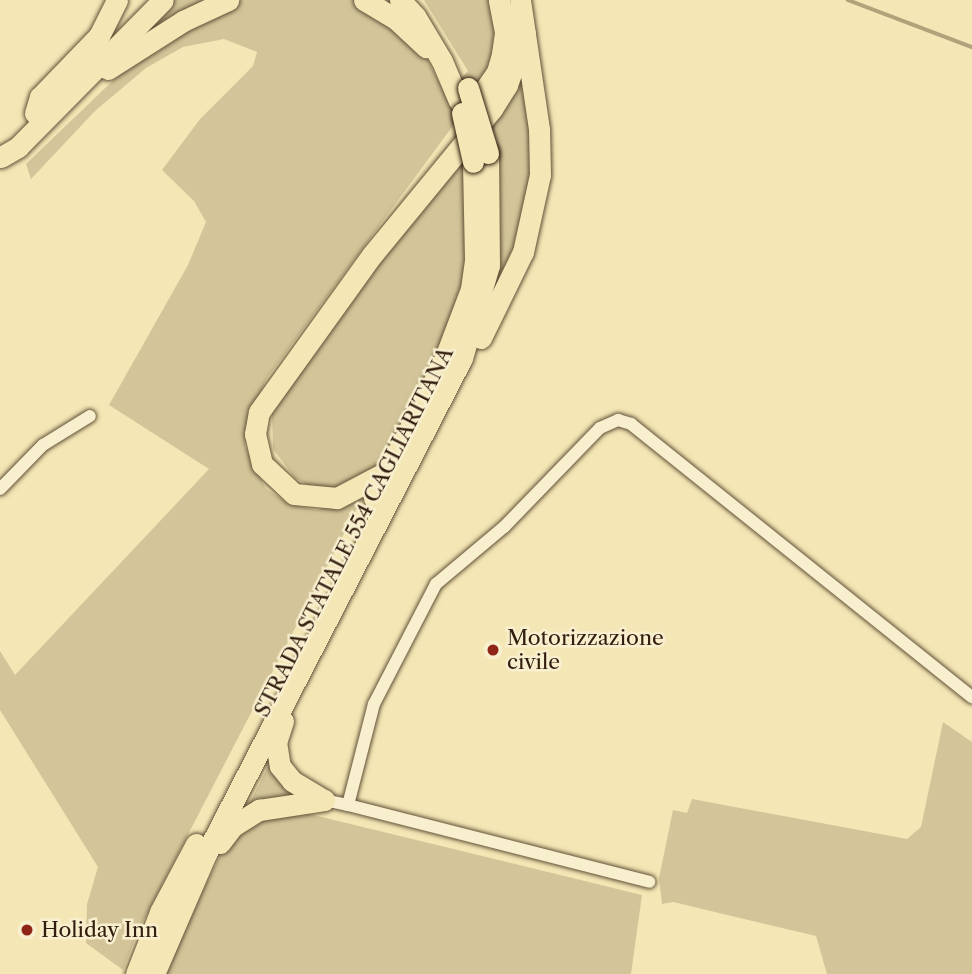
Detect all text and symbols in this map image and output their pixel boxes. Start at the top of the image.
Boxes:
street label: STRADA STATALE 554 CAGLIARITANA [249,342,459,722]
place label: Motorizzazione civile [507,625,664,675]
marker: Motorizzazione civile [485,642,501,658]
place label: Holiday Inn [41,917,159,943]
marker: Holiday Inn [19,922,35,938]

